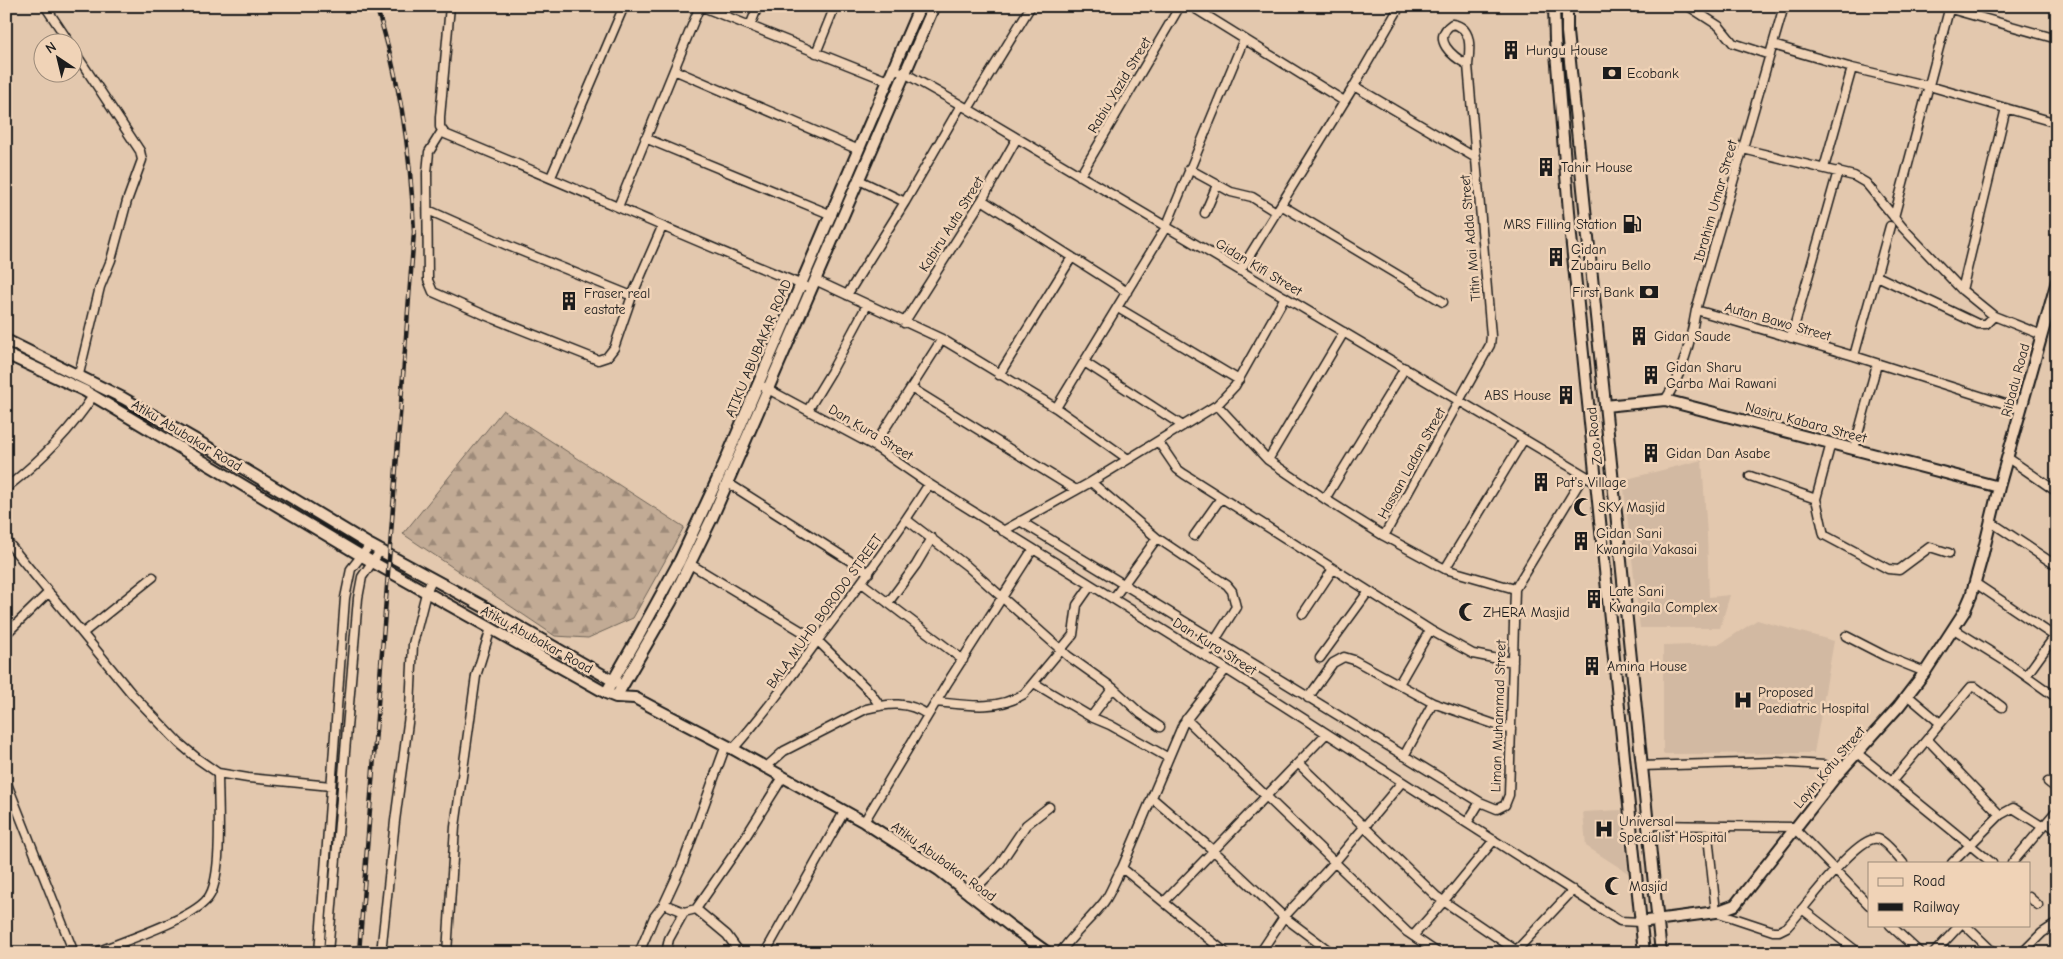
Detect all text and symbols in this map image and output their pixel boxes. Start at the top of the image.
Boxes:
north arrow [32,32,82,82]
street label: Rabiu Yazid Street [1084,33,1155,136]
text: N [42,38,59,57]
building icon: Hungu House [1500,39,1522,61]
place label: Hungu House [1526,42,1608,59]
bank icon: Ecobank [1601,62,1623,84]
place label: Ecobank [1627,65,1679,82]
street label: Ibrahim Umar Street [1690,137,1741,264]
building icon: Tahir House [1535,156,1557,178]
place label: Tahir House [1561,159,1633,176]
street label: Kabiru Auta Street [915,173,988,275]
street label: Titin Mai Adda Street [1456,173,1484,302]
fuel station icon: MRS Filling Station [1621,213,1643,235]
place label: MRS Filling Station [1503,216,1617,233]
street label: Gidan Kifi Street [1212,235,1306,300]
place label: Gidan Zubairu Bello [1571,241,1651,274]
building icon: Gidan Zubairu Bello [1545,246,1567,268]
street label: ATIKU ABUBAKAR ROAD [722,276,795,420]
bank icon: First Bank [1638,281,1660,303]
place label: First Bank [1572,284,1634,301]
place label: Fraser real eastate [584,285,650,318]
building icon: Fraser real eastate [558,290,580,312]
street label: Autan Bawo Street [1723,298,1834,345]
building icon: Gidan Saude [1628,325,1650,347]
place label: Gidan Saude [1654,328,1731,345]
street label: Ribadu Road [1997,341,2033,419]
place label: Gidan Sharu Garba Mai Rawani [1666,359,1777,392]
building icon: Gidan Sharu Garba Mai Rawani [1640,364,1662,386]
building icon: ABS House [1555,384,1577,406]
place label: ABS House [1484,387,1551,404]
street label: Atiku Abubakar Road [129,396,245,475]
street label: Nasiru Kabara Street [1743,398,1869,447]
street label: Dan Kura Street [825,400,917,465]
street label: Hassan Ladan Street [1374,404,1450,522]
street label: Zoo Road [1583,406,1606,466]
building icon: Gidan Dan Asabe [1640,442,1662,464]
place label: Gidan Dan Asabe [1666,445,1770,462]
building icon: Pat's Village [1530,471,1552,493]
place label: Pat's Village [1556,474,1626,491]
mosque icon: SKY Masjid [1572,496,1594,518]
place label: SKY Masjid [1598,499,1665,516]
place label: Gidan Sani Kwangila Yakasai [1596,525,1697,558]
street label: BALA MUHD BORODO STREET [763,530,887,692]
building icon: Gidan Sani Kwangila Yakasai [1570,530,1592,552]
place label: Late Sani Kwangila Complex [1609,583,1718,616]
building icon: Late Sani Kwangila Complex [1583,588,1605,610]
mosque icon: ZHERA Masjid [1457,601,1479,623]
street label: Atiku Abubakar Road [478,602,596,677]
place label: ZHERA Masjid [1483,604,1570,621]
street label: Dan Kura Street [1170,614,1261,680]
street label: Liman Muhammad Street [1487,639,1510,793]
building icon: Amina House [1581,655,1603,677]
place label: Amina House [1607,658,1687,675]
place label: Proposed Paediatric Hospital [1758,684,1869,717]
hospital icon: Proposed Paediatric Hospital [1732,689,1754,711]
street label: Layin Kotu Street [1790,722,1869,812]
place label: Universal Specialist Hospital [1619,813,1727,846]
street label: Atiku Abubakar Road [888,818,1000,905]
hospital icon: Universal Specialist Hospital [1593,818,1615,840]
legend [1868,862,2030,926]
text: Road [1913,872,1945,890]
mosque icon: Masjid [1603,875,1625,897]
place label: Masjid [1629,878,1668,895]
text: Railway [1913,898,1960,916]

